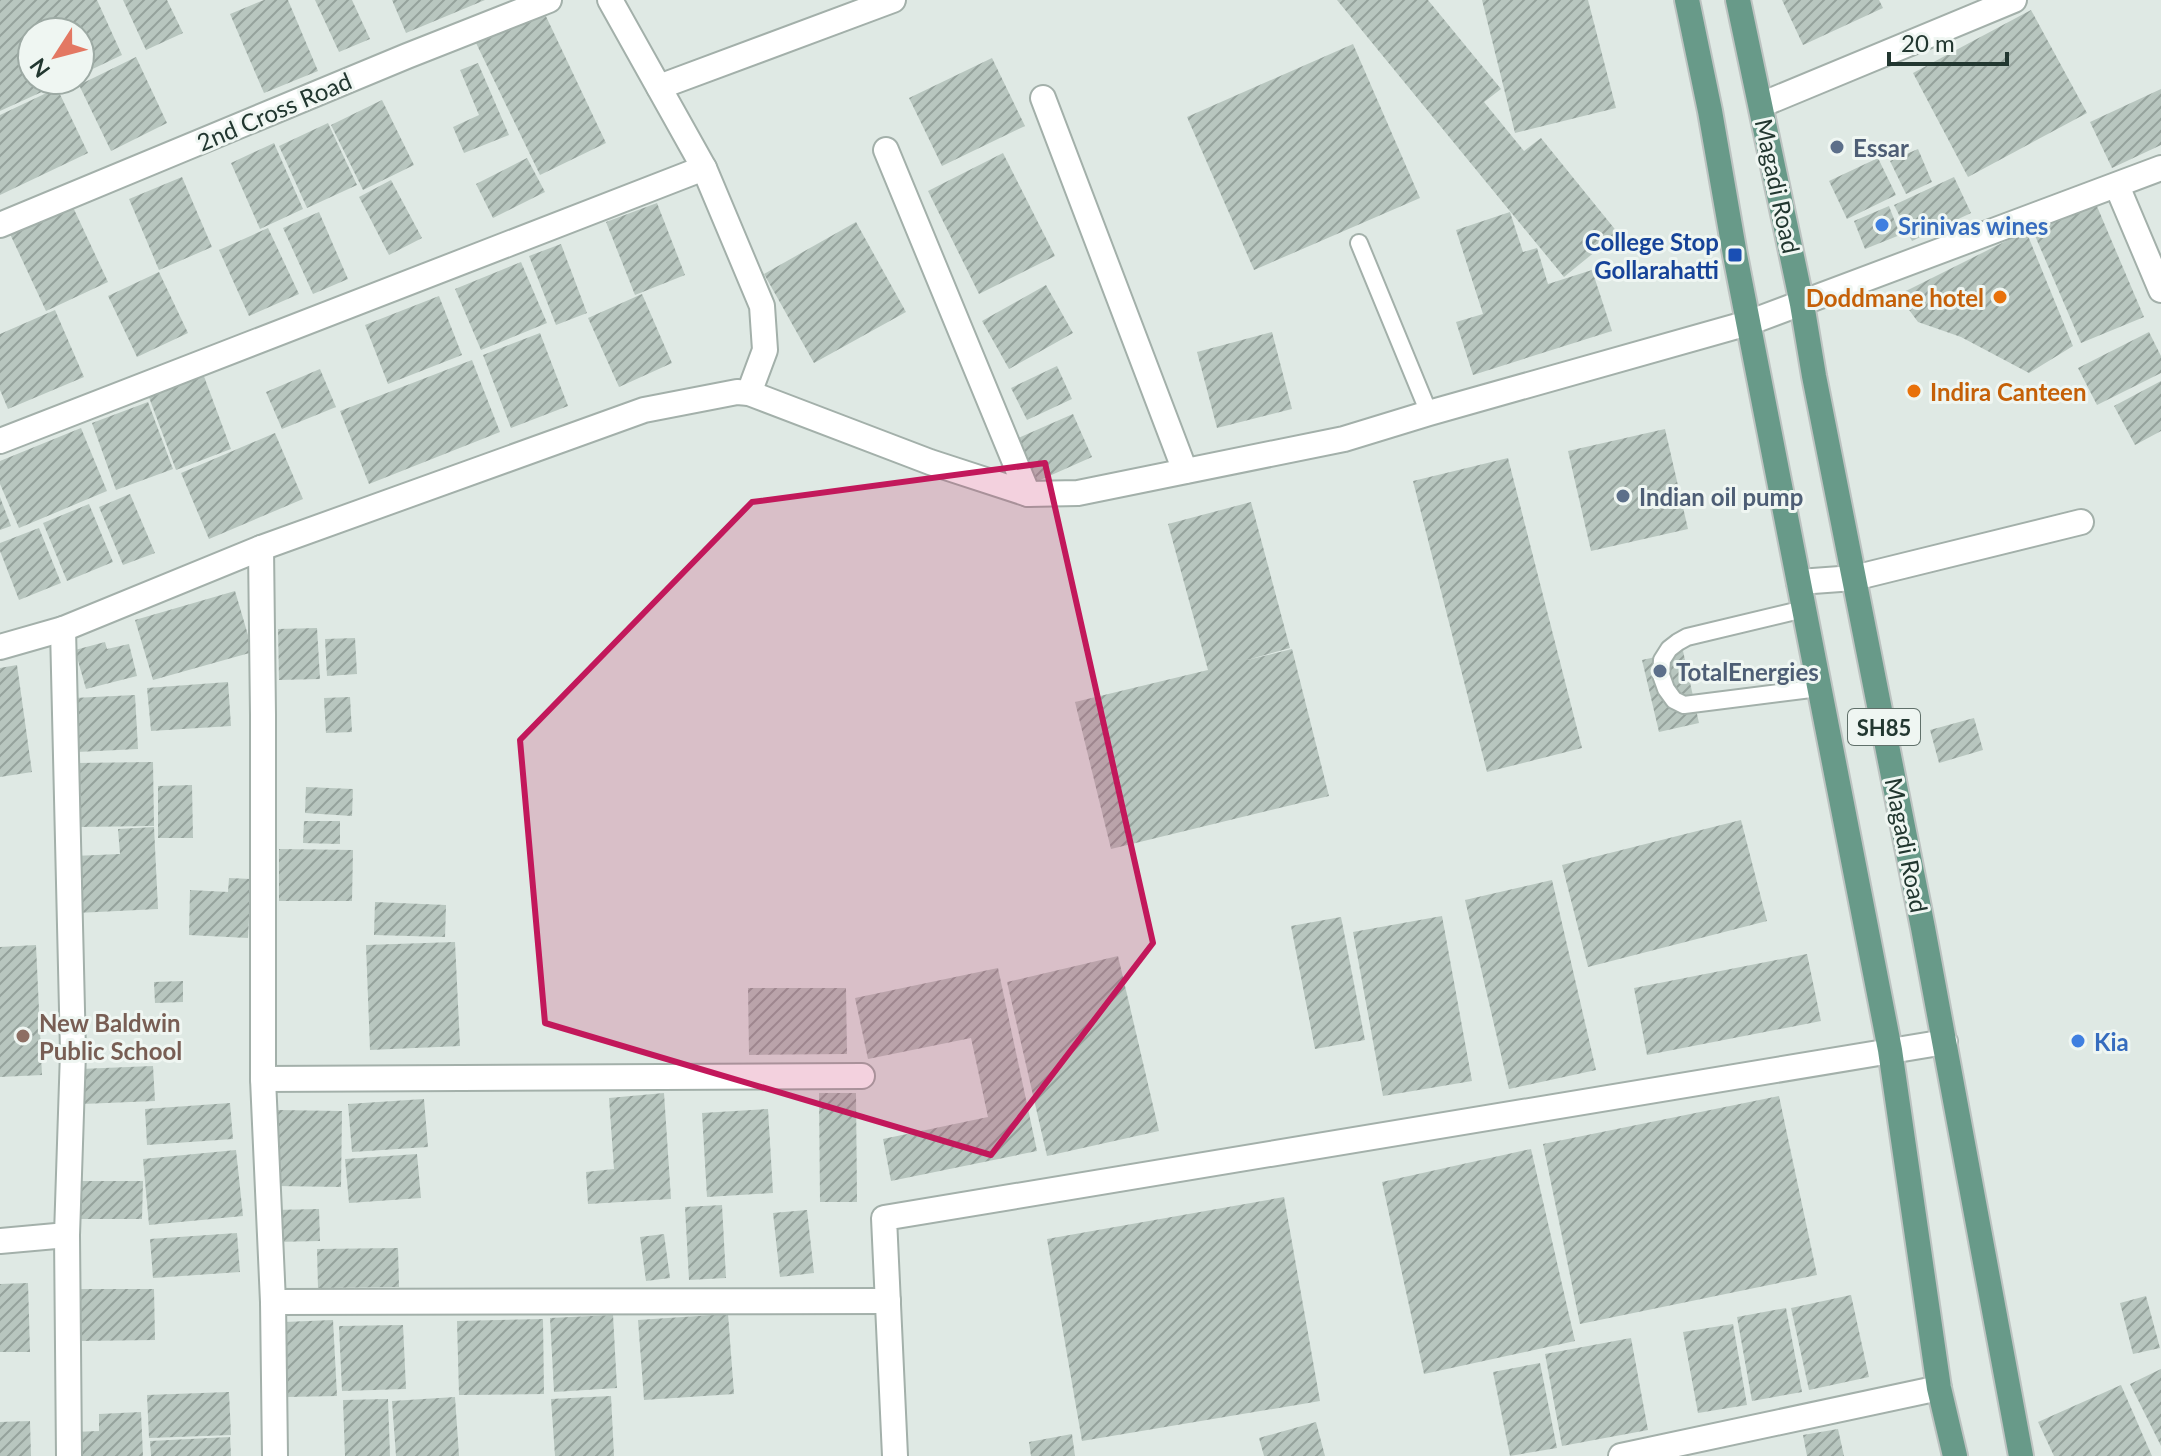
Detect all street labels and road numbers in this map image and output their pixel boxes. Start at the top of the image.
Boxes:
street label: 2nd Cross Road [192,65,356,157]
street label: Magadi Road [1750,116,1806,256]
road number: SH85 [1848,709,1920,745]
street label: Magadi Road [1880,775,1934,915]

